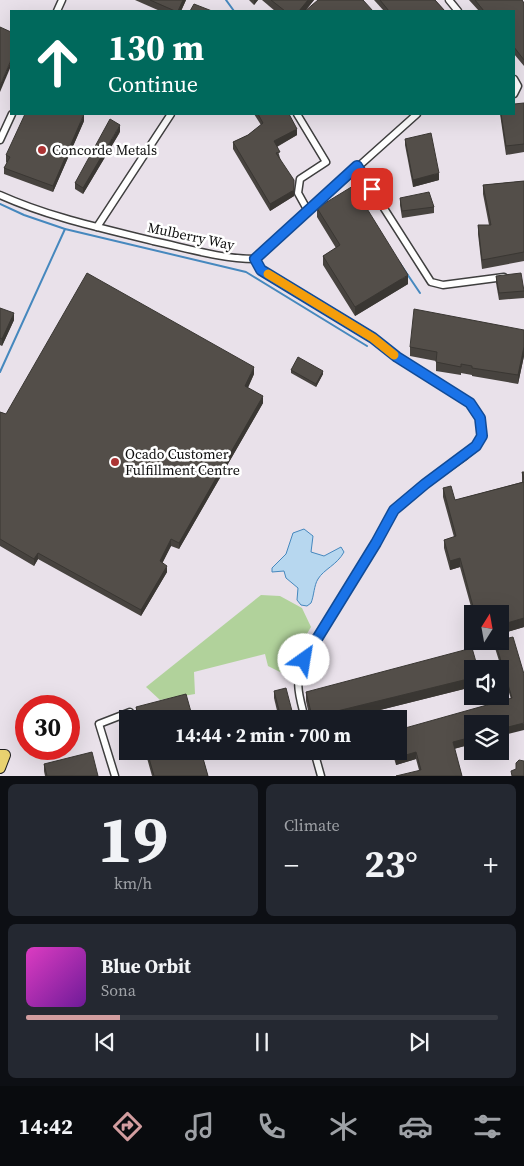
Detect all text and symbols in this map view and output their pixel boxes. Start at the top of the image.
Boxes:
text: 130 m [108,24,204,72]
icon: ahead [25,30,90,95]
text: Continue [108,69,198,99]
place label: Concorde Metals [52,140,157,160]
marker: Concorde Metals [36,144,48,156]
pin [351,168,393,210]
icon: arrive [358,175,386,203]
street label: Mulberry Way [146,217,237,255]
place label: Ocado Customer Fulfillment Centre [125,444,240,480]
marker: Ocado Customer Fulfillment Centre [109,456,121,468]
north arrow [464,605,509,650]
map controls [464,605,509,760]
position arrow [277,633,329,685]
button: sound [464,660,509,705]
speed limit sign: 30 [15,695,80,760]
button: layers [464,715,509,760]
text: 14:44 · 2 min · 700 m [175,722,351,748]
text: 19 [98,795,168,884]
text: Climate [284,814,340,836]
text: 23° [364,838,418,890]
text: − [284,846,299,884]
text: + [483,846,498,884]
text: km/h [114,872,152,894]
text: Blue Orbit [101,953,191,979]
text: Sona [101,979,136,1001]
icon: previous [91,1028,119,1056]
icon: pause [248,1028,276,1056]
icon: next [405,1028,433,1056]
icon: directions [110,1109,145,1144]
icon: music [182,1109,217,1144]
icon: phone [254,1109,289,1144]
icon: climate [326,1109,361,1144]
icon: car [398,1109,433,1144]
icon: filters [470,1109,505,1144]
text: 14:42 [19,1111,73,1141]

